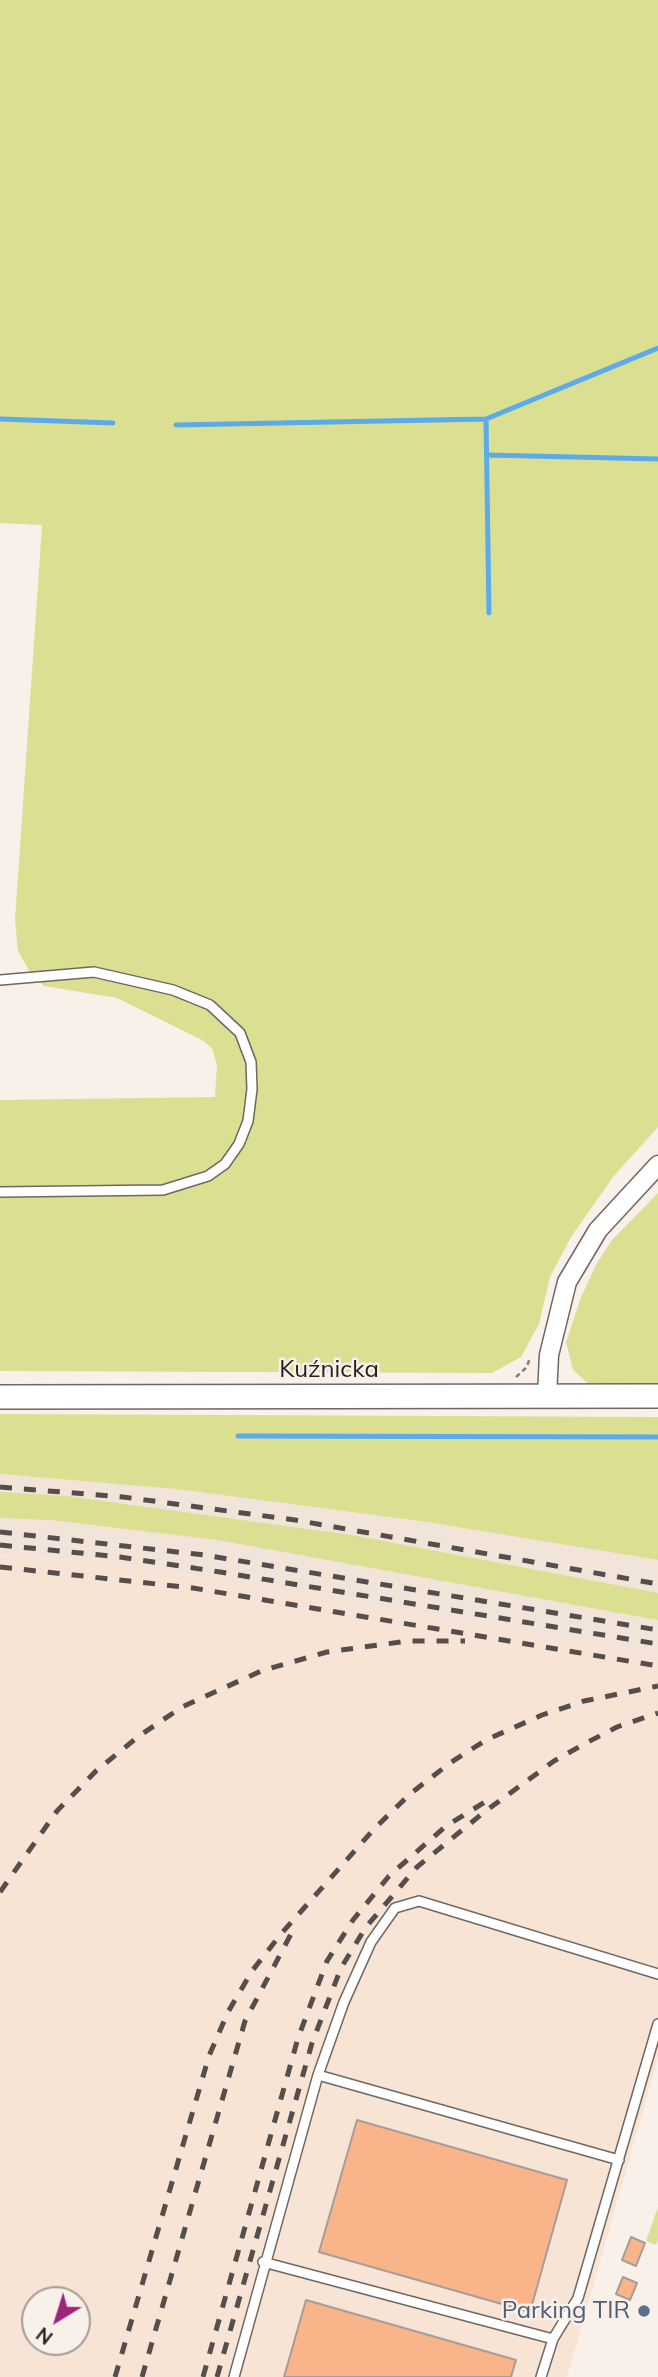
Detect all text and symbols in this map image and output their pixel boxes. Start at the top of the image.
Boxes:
street label: Kuźnicka [279,1356,379,1384]
north arrow [21,2286,91,2356]
place label: Parking TIR [502,2297,630,2325]
marker: Parking TIR [636,2303,652,2319]
text: N [31,2322,57,2350]

